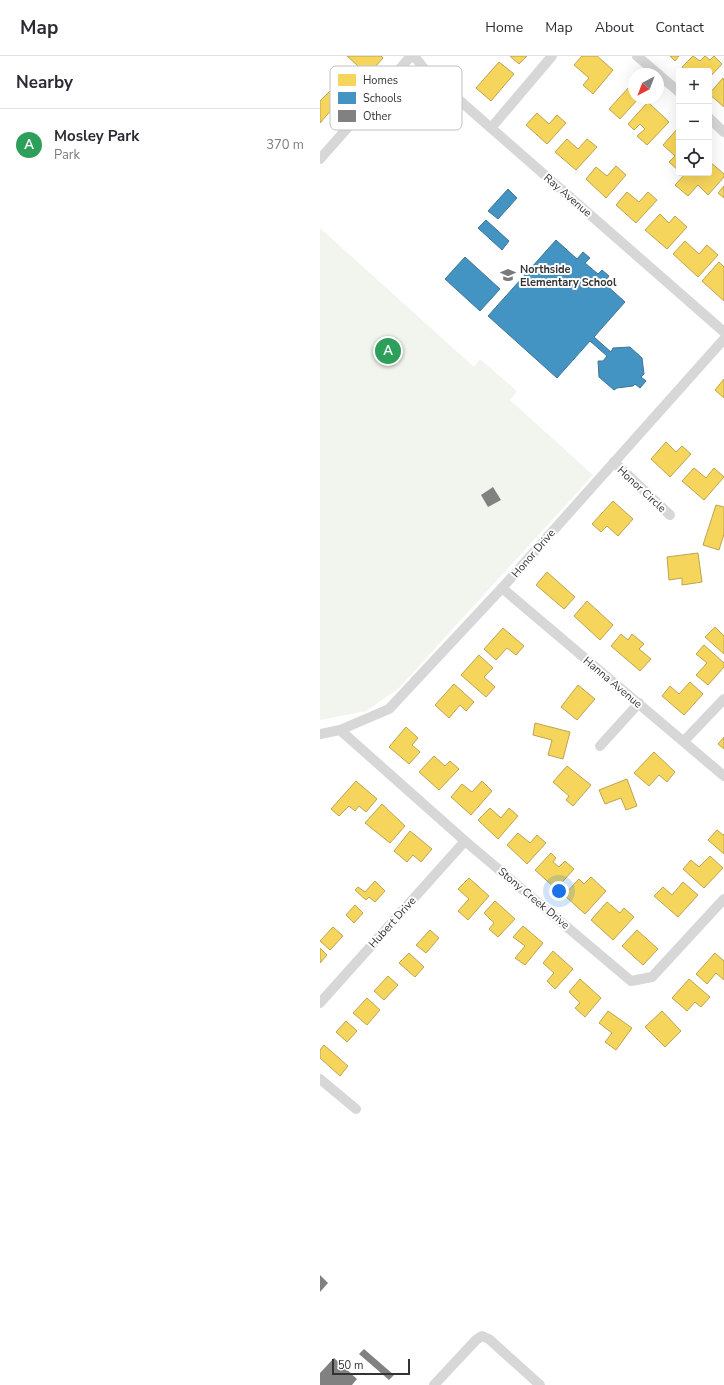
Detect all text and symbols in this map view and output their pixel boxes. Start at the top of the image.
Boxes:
text: Map [20,15,58,41]
text: Home [485,18,523,37]
text: Map [545,18,573,37]
text: About [595,18,634,37]
text: Contact [656,18,704,37]
legend [330,66,462,130]
north arrow [628,68,664,104]
map controls [676,68,712,176]
button: + [676,68,712,104]
text: Nearby [16,71,73,94]
text: Homes [363,73,398,88]
text: Schools [363,91,402,106]
button: − [676,104,712,140]
text: Other [363,109,391,124]
text: Mosley Park [54,126,139,146]
text: A [24,136,34,154]
text: 370 m [266,136,304,154]
button: locate [676,140,712,176]
text: Park [54,146,80,164]
street label: Ray Avenue [540,170,595,220]
place label: Northside Elementary School [520,262,617,290]
school or university icon: Northside Elementary School [499,266,517,284]
pin: A [375,336,401,366]
street label: Honor Circle [614,463,669,516]
street label: Honor Drive [508,526,559,581]
street label: Hanna Avenue [580,653,645,712]
street label: Stony Creek Drive [495,864,573,933]
your location [549,881,569,901]
street label: Hubert Drive [365,894,419,951]
scale bar [332,1357,410,1376]
text: 50 m [338,1358,363,1373]

